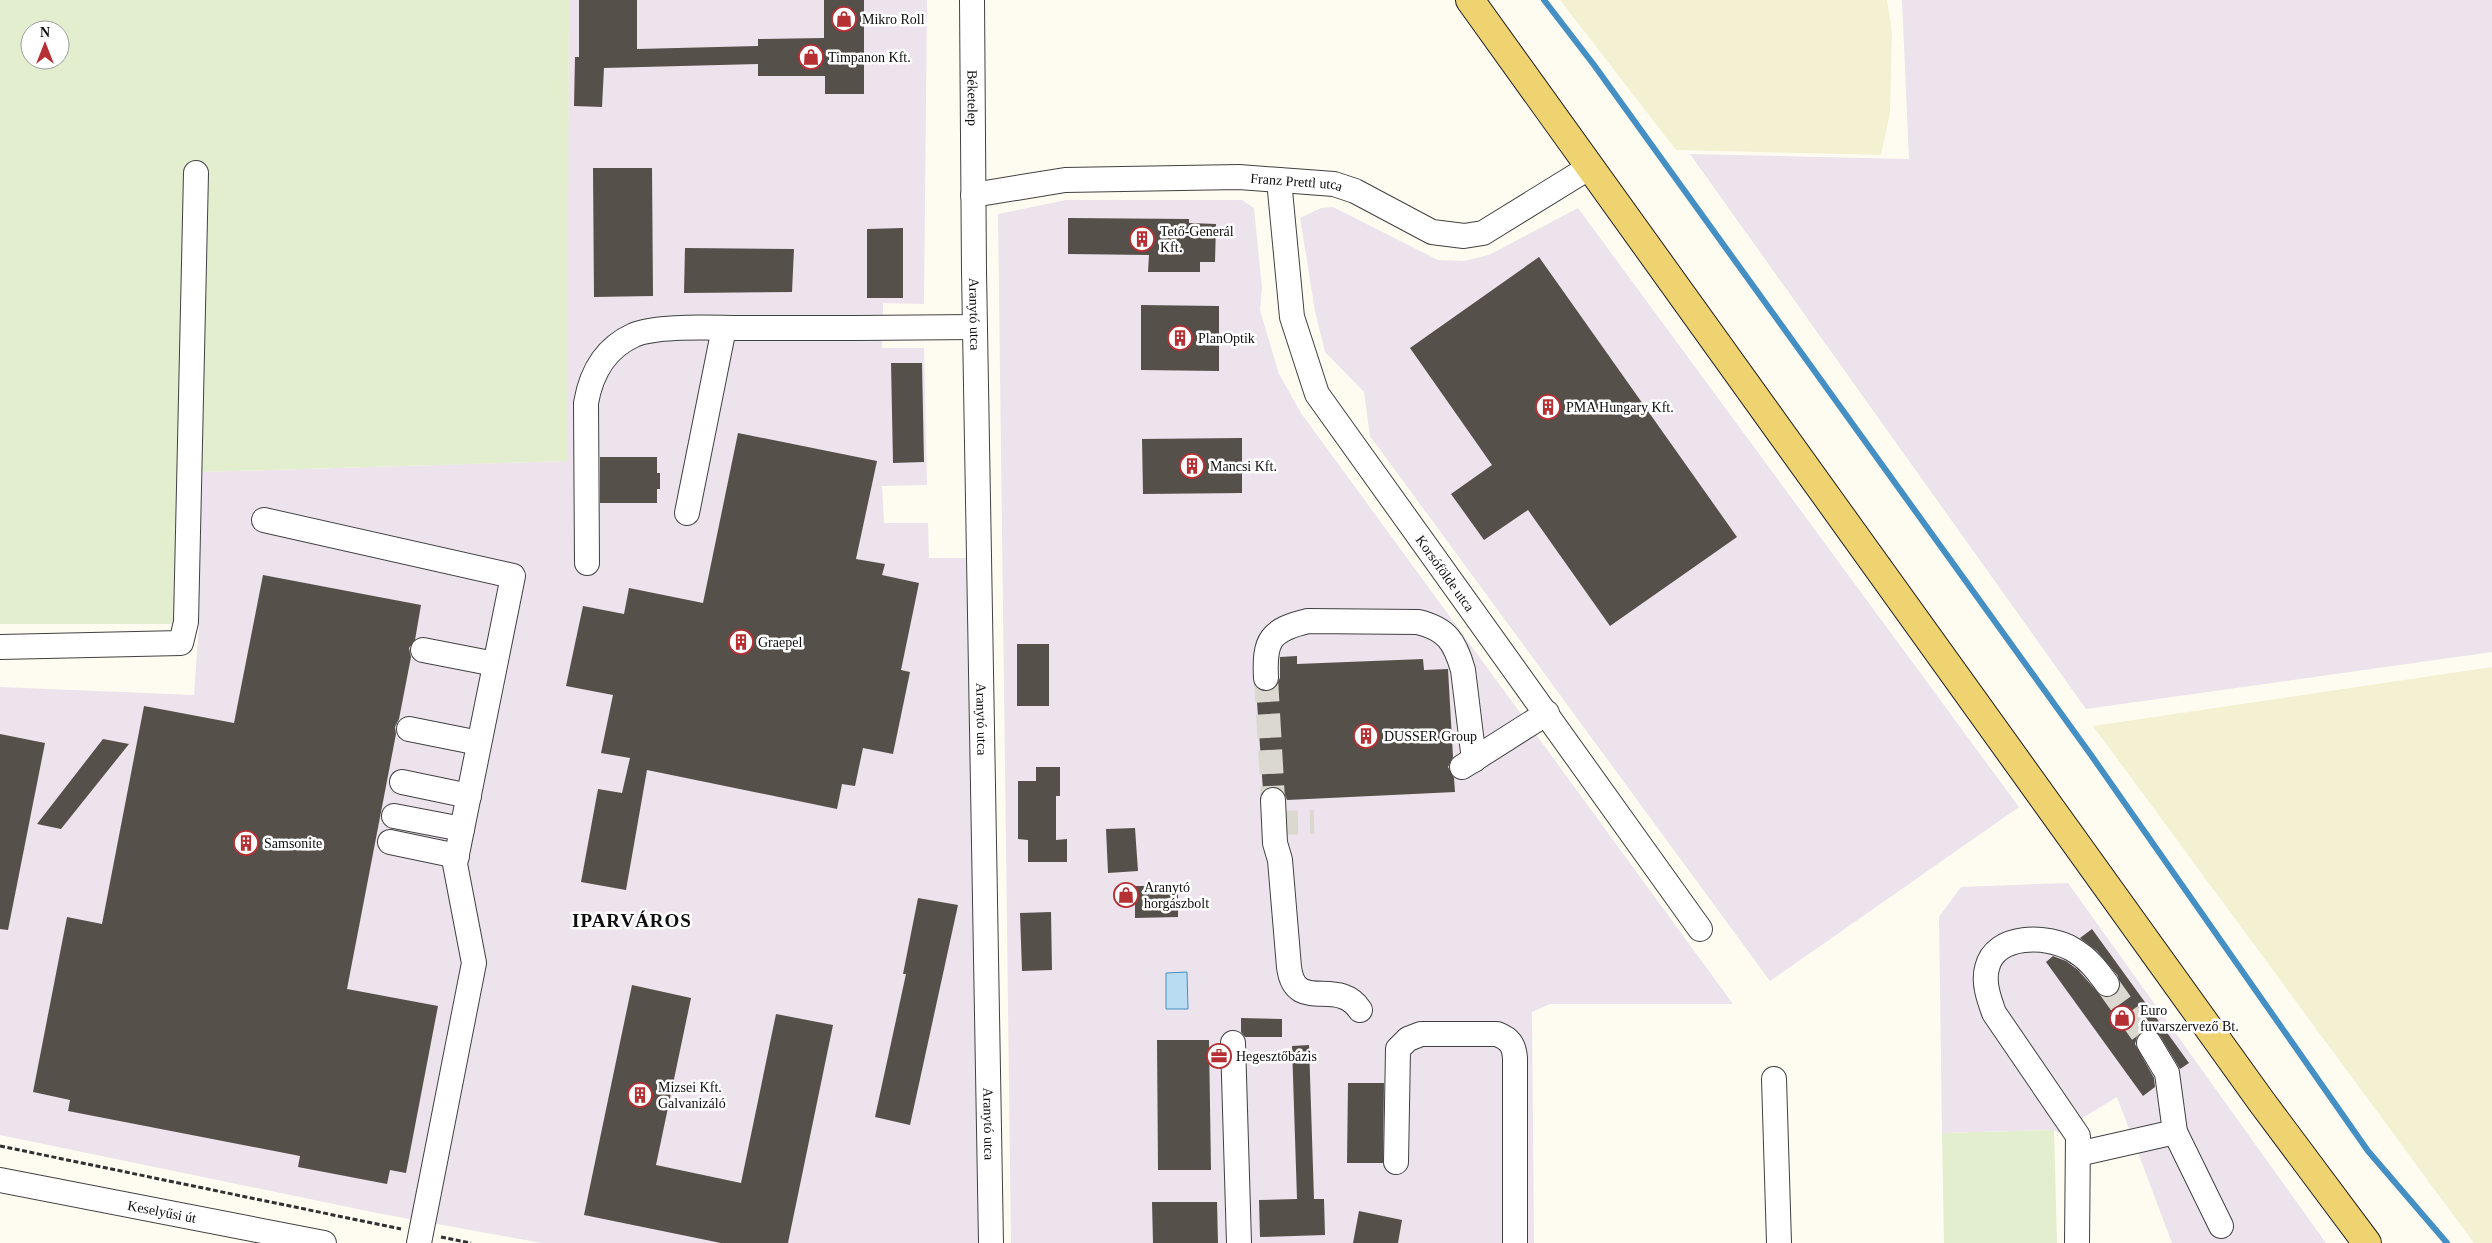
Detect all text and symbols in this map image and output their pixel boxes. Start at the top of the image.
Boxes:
shop icon: Mikro Roll [831,6,857,32]
place label: Mikro Roll [862,12,925,27]
north arrow [20,20,70,70]
text: N [40,25,50,40]
shop icon: Timpanon Kft. [798,44,824,70]
place label: Timpanon Kft. [828,50,911,65]
street label: Béketelep [965,70,980,126]
street label: Franz Prettl utca [1250,171,1345,195]
place label: Tető-Generál Kft. [1160,224,1234,255]
building icon: Tető-Generál Kft. [1129,226,1155,252]
street label: Aranytó utca [966,278,982,351]
building icon: PlanOptik [1167,325,1193,351]
place label: PlanOptik [1198,331,1255,346]
building icon: PMA Hungary Kft. [1535,394,1561,420]
place label: PMA Hungary Kft. [1566,400,1674,415]
building icon: Mancsi Kft. [1179,453,1205,479]
place label: Mancsi Kft. [1210,459,1277,474]
street label: Korsófölde utca [1413,533,1478,615]
building icon: Graepel [728,629,754,655]
place label: Graepel [758,635,802,650]
street label: Aranytó utca [973,682,989,756]
building icon: DUSSER Group [1353,723,1379,749]
place label: DUSSER Group [1384,729,1477,744]
building icon: Samsonite [233,830,259,856]
place label: Samsonite [264,836,322,851]
place label: Aranytó horgászbolt [1144,880,1209,911]
shop icon: Aranytó horgászbolt [1113,882,1139,908]
district label: IPARVÁROS [572,910,692,931]
place label: Euro fuvarszervező Bt. [2140,1003,2239,1034]
shop icon: Euro fuvarszervező Bt. [2109,1005,2135,1031]
office icon: Hegesztőbázis [1206,1043,1232,1069]
place label: Hegesztőbázis [1236,1049,1317,1064]
place label: Mizsei Kft. Galvanizáló [658,1080,726,1111]
building icon: Mizsei Kft. Galvanizáló [627,1082,653,1108]
street label: Aranytó utca [980,1087,997,1161]
street label: Keselyűsi út [126,1198,198,1226]

